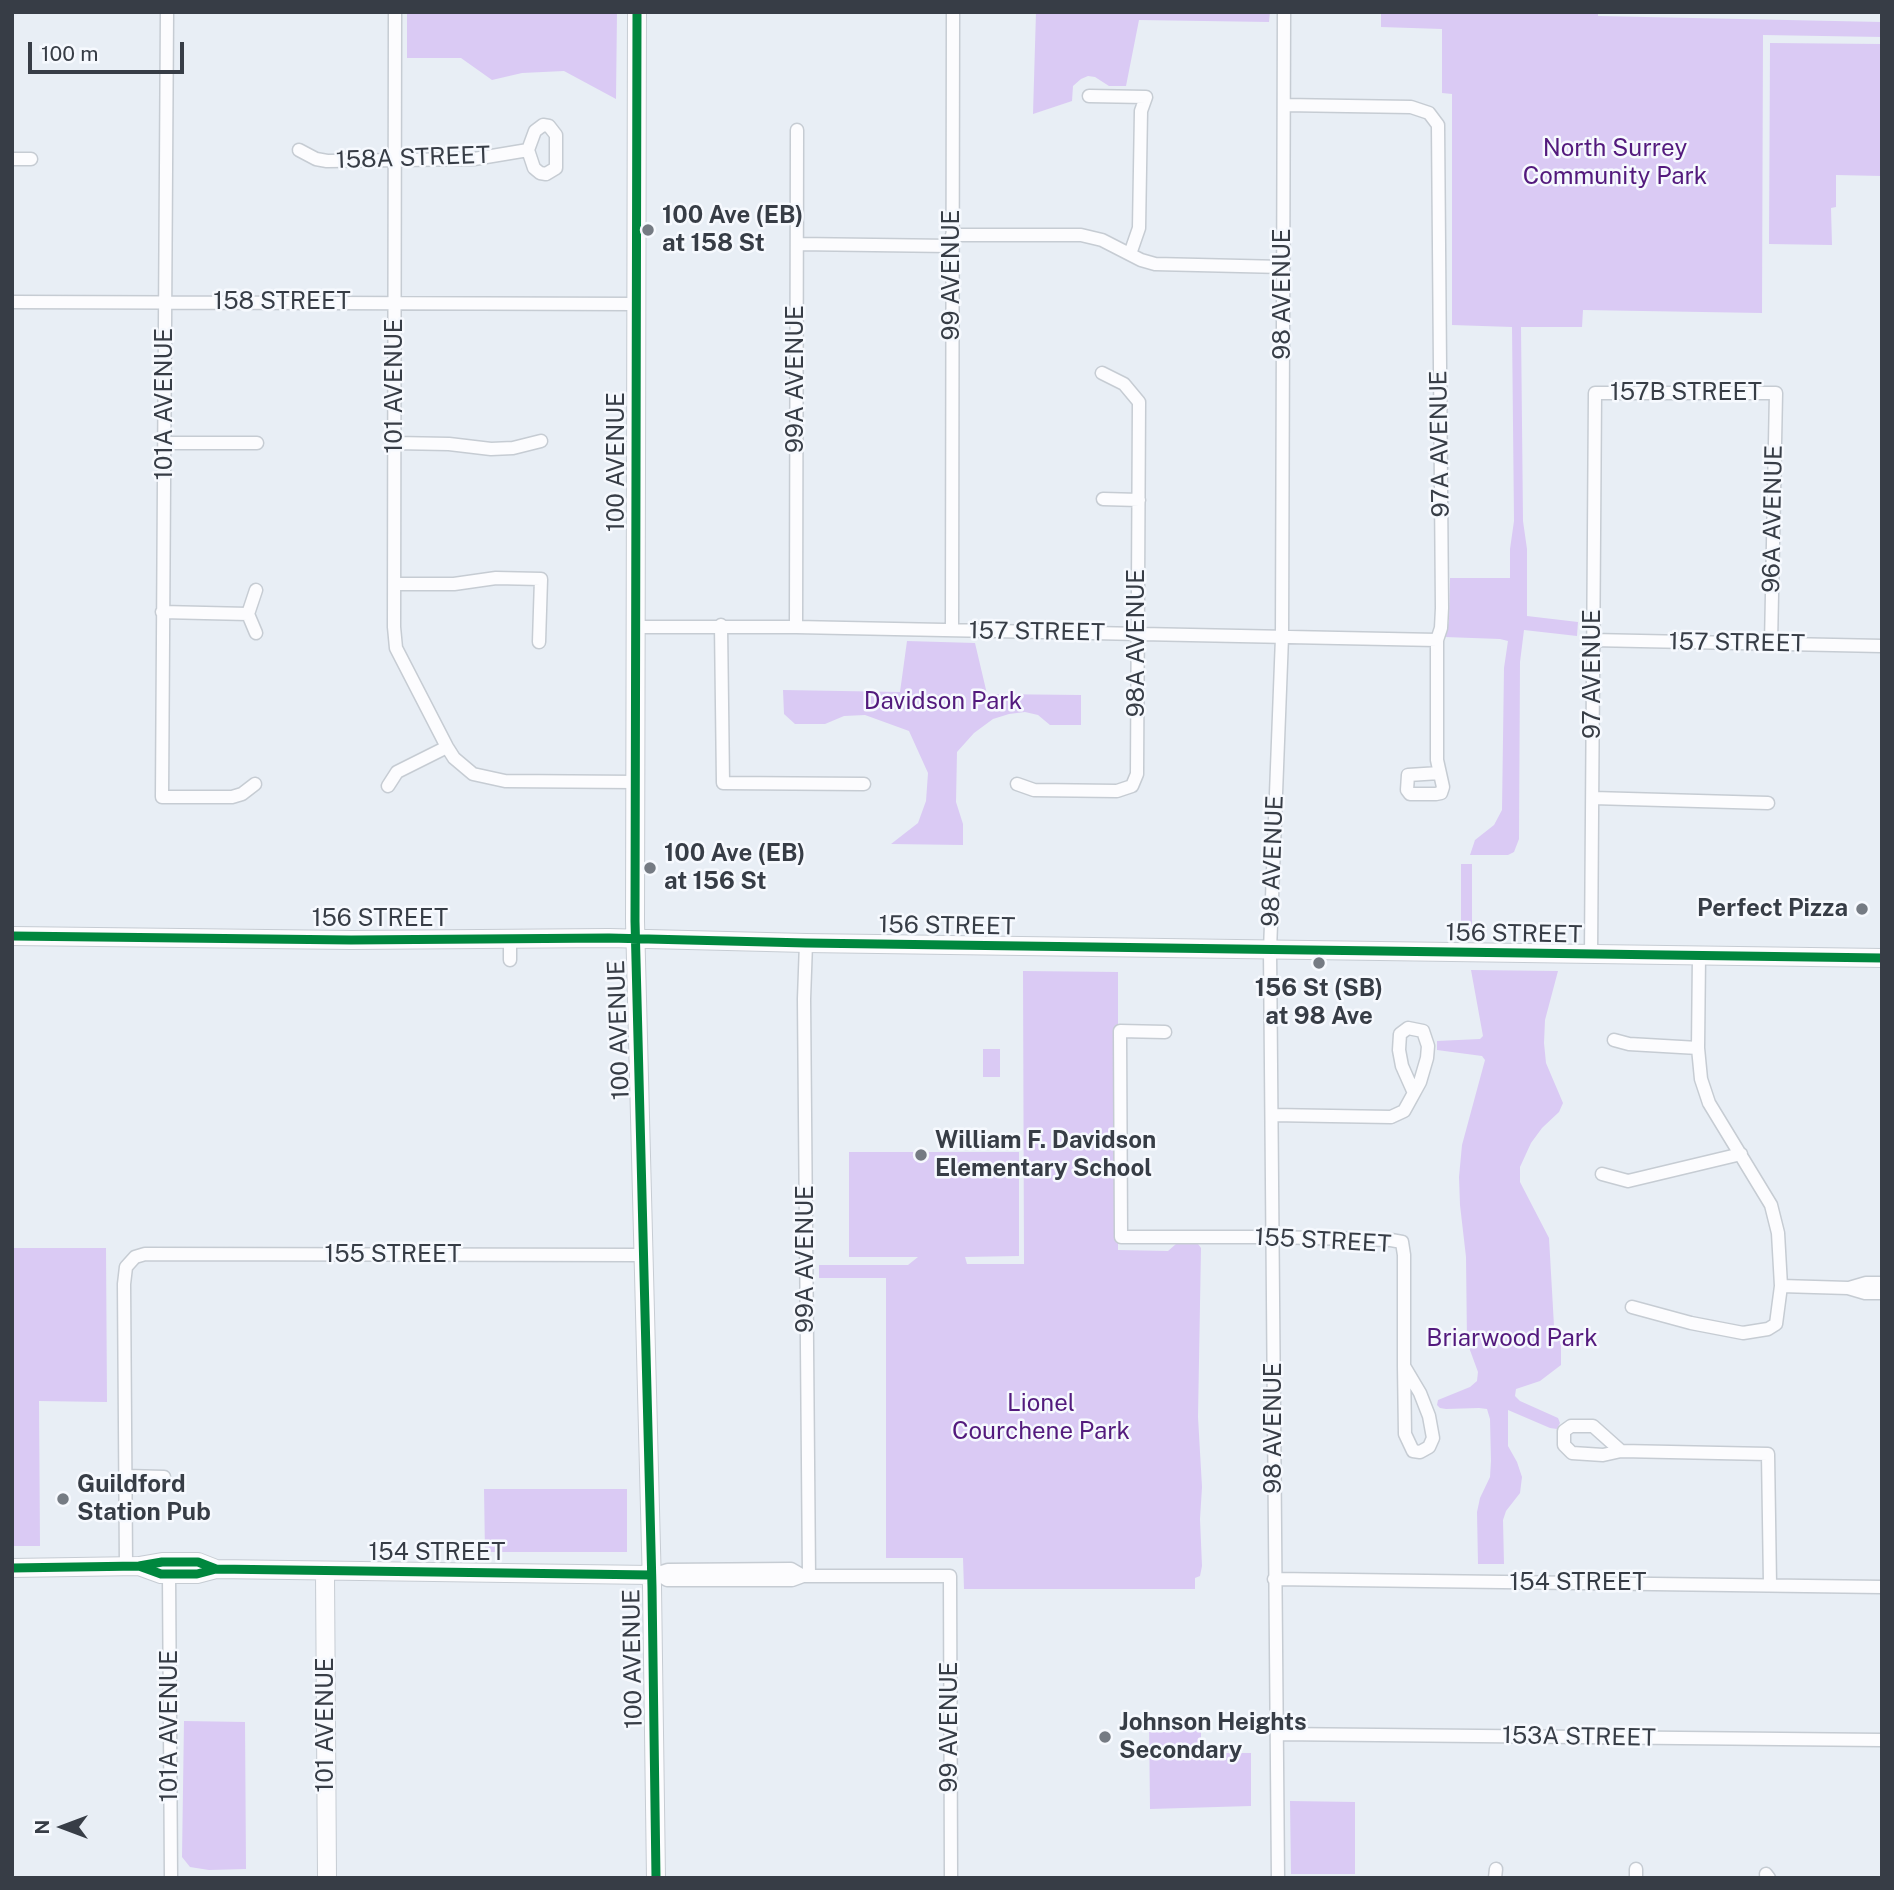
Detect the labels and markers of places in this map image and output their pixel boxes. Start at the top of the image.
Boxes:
place label: 100 Ave (EB) at 158 St [662,202,803,258]
marker: 100 Ave (EB) at 158 St [640,222,656,238]
place label: 100 Ave (EB) at 156 St [664,840,805,896]
marker: 100 Ave (EB) at 156 St [642,860,658,876]
place label: Perfect Pizza [1697,895,1848,923]
marker: Perfect Pizza [1854,901,1870,917]
marker: 156 St (SB) at 98 Ave [1311,955,1327,971]
place label: 156 St (SB) at 98 Ave [1255,975,1383,1031]
place label: William F. Davidson Elementary School [935,1127,1156,1183]
marker: William F. Davidson Elementary School [913,1147,929,1163]
place label: Guildford Station Pub [77,1471,211,1527]
marker: Guildford Station Pub [55,1491,71,1507]
place label: Johnson Heights Secondary [1119,1709,1307,1765]
marker: Johnson Heights Secondary [1097,1729,1113,1745]

